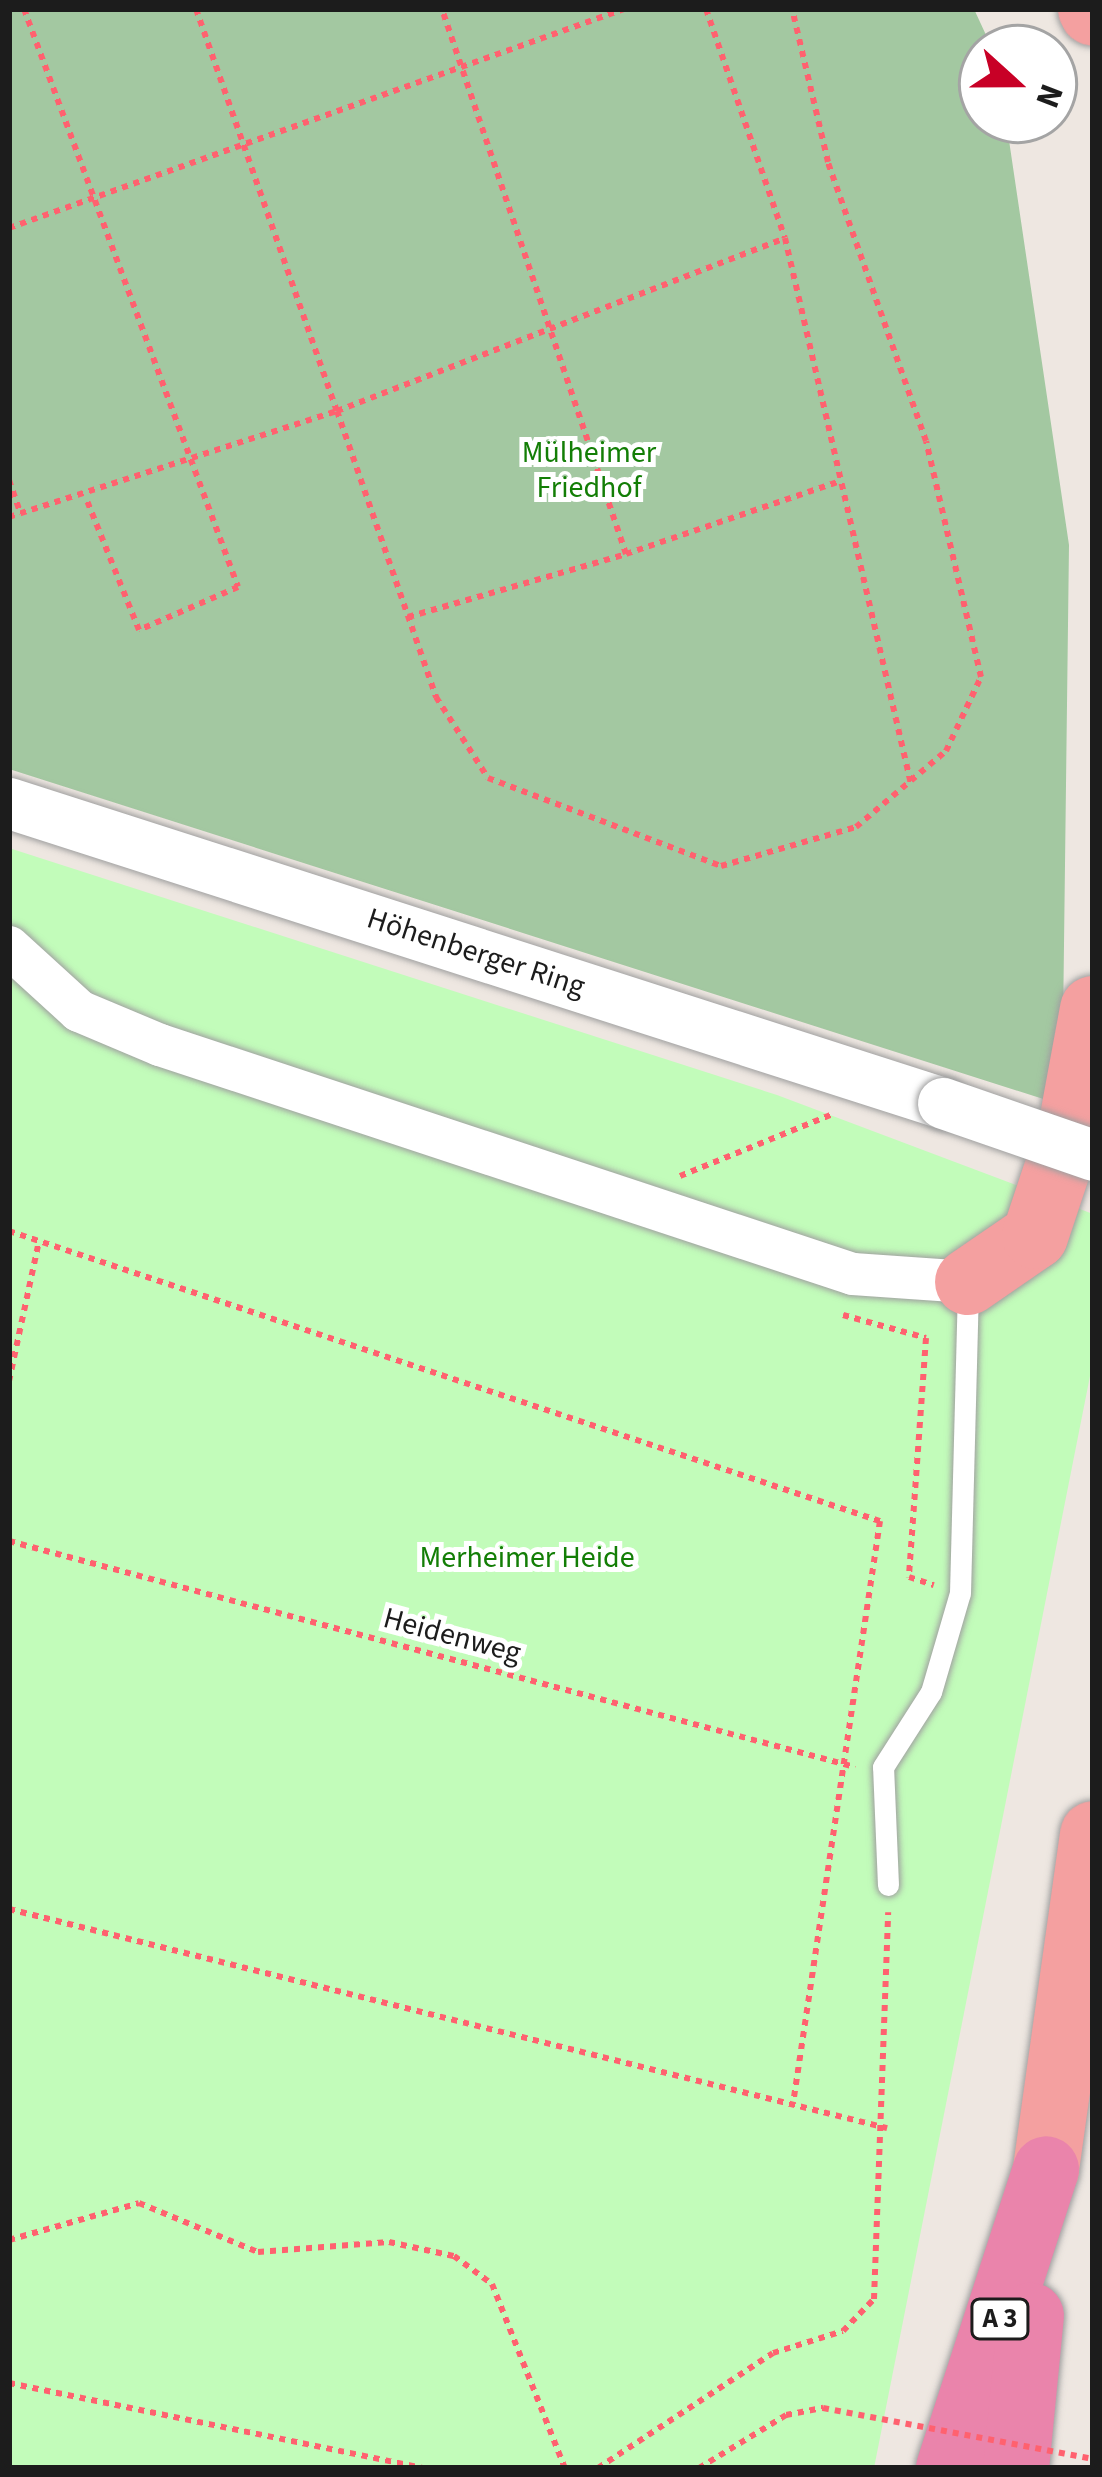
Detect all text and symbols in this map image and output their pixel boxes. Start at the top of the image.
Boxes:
north arrow [958,24,1078,144]
text: N [1023,77,1075,115]
park label: Mülheimer Friedhof [522,435,656,506]
street label: Höhenberger Ring [362,901,590,1005]
park label: Merheimer Heide [419,1540,635,1576]
street label: Heidenweg [379,1600,525,1672]
road number: A 3 [970,2298,1030,2340]

